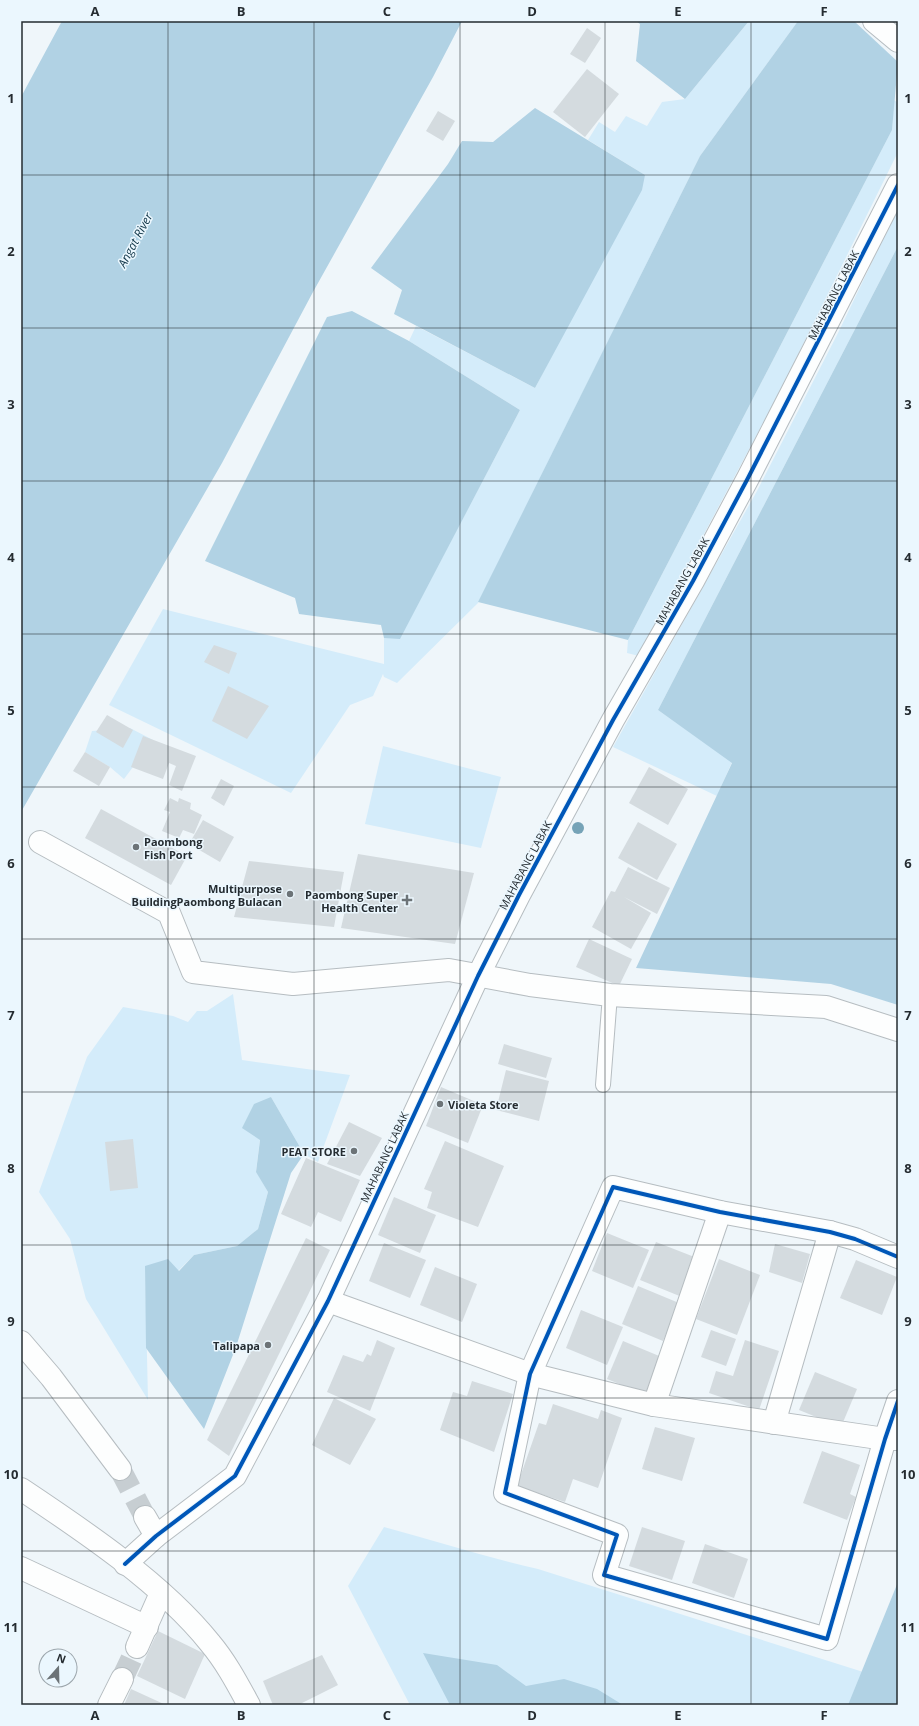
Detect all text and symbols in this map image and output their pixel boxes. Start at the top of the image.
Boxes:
text: A [91,2,100,20]
text: B [237,2,246,20]
text: C [383,2,391,20]
text: D [527,2,537,20]
text: E [674,2,682,20]
text: F [820,2,828,20]
text: 1 [7,89,15,107]
text: 1 [904,89,912,107]
water label: Angat River [113,208,157,271]
text: 2 [7,242,15,260]
text: 2 [904,242,912,260]
street label: MAHABANG LABAK [804,247,862,342]
text: 3 [7,395,15,413]
text: 3 [904,395,912,413]
street label: MAHABANG LABAK [652,534,713,628]
text: 4 [7,548,15,566]
text: 4 [904,548,912,566]
text: 5 [7,701,15,719]
text: 5 [904,701,912,719]
street label: MAHABANG LABAK [495,818,555,912]
place label: Paombong Fish Port [144,834,203,862]
marker: Paombong Fish Port [131,842,141,852]
text: 6 [7,854,15,872]
text: 6 [904,854,912,872]
place label: Multipurpose BuildingPaombong Bulacan [132,881,282,909]
place label: Paombong Super Health Center [305,887,398,915]
marker: Multipurpose BuildingPaombong Bulacan [285,889,295,899]
marker: Paombong Super Health Center [401,894,413,906]
text: 7 [7,1006,15,1024]
text: 7 [904,1006,912,1024]
place label: Violeta Store [448,1097,519,1112]
marker: Violeta Store [435,1099,445,1109]
street label: MAHABANG LABAK [356,1109,412,1205]
place label: PEAT STORE [282,1144,346,1159]
marker: PEAT STORE [349,1146,359,1156]
text: 8 [7,1159,15,1177]
text: 8 [904,1159,912,1177]
text: 9 [7,1312,15,1330]
text: 9 [904,1312,912,1330]
place label: Talipapa [213,1338,260,1353]
marker: Talipapa [263,1340,273,1350]
text: 10 [4,1465,18,1483]
text: 10 [901,1465,915,1483]
text: 11 [4,1618,18,1636]
text: 11 [901,1618,915,1636]
north arrow [38,1648,78,1688]
text: N [55,1650,68,1667]
text: A [91,1706,100,1724]
text: B [237,1706,246,1724]
text: C [383,1706,391,1724]
text: D [527,1706,537,1724]
text: E [674,1706,682,1724]
text: F [820,1706,828,1724]

